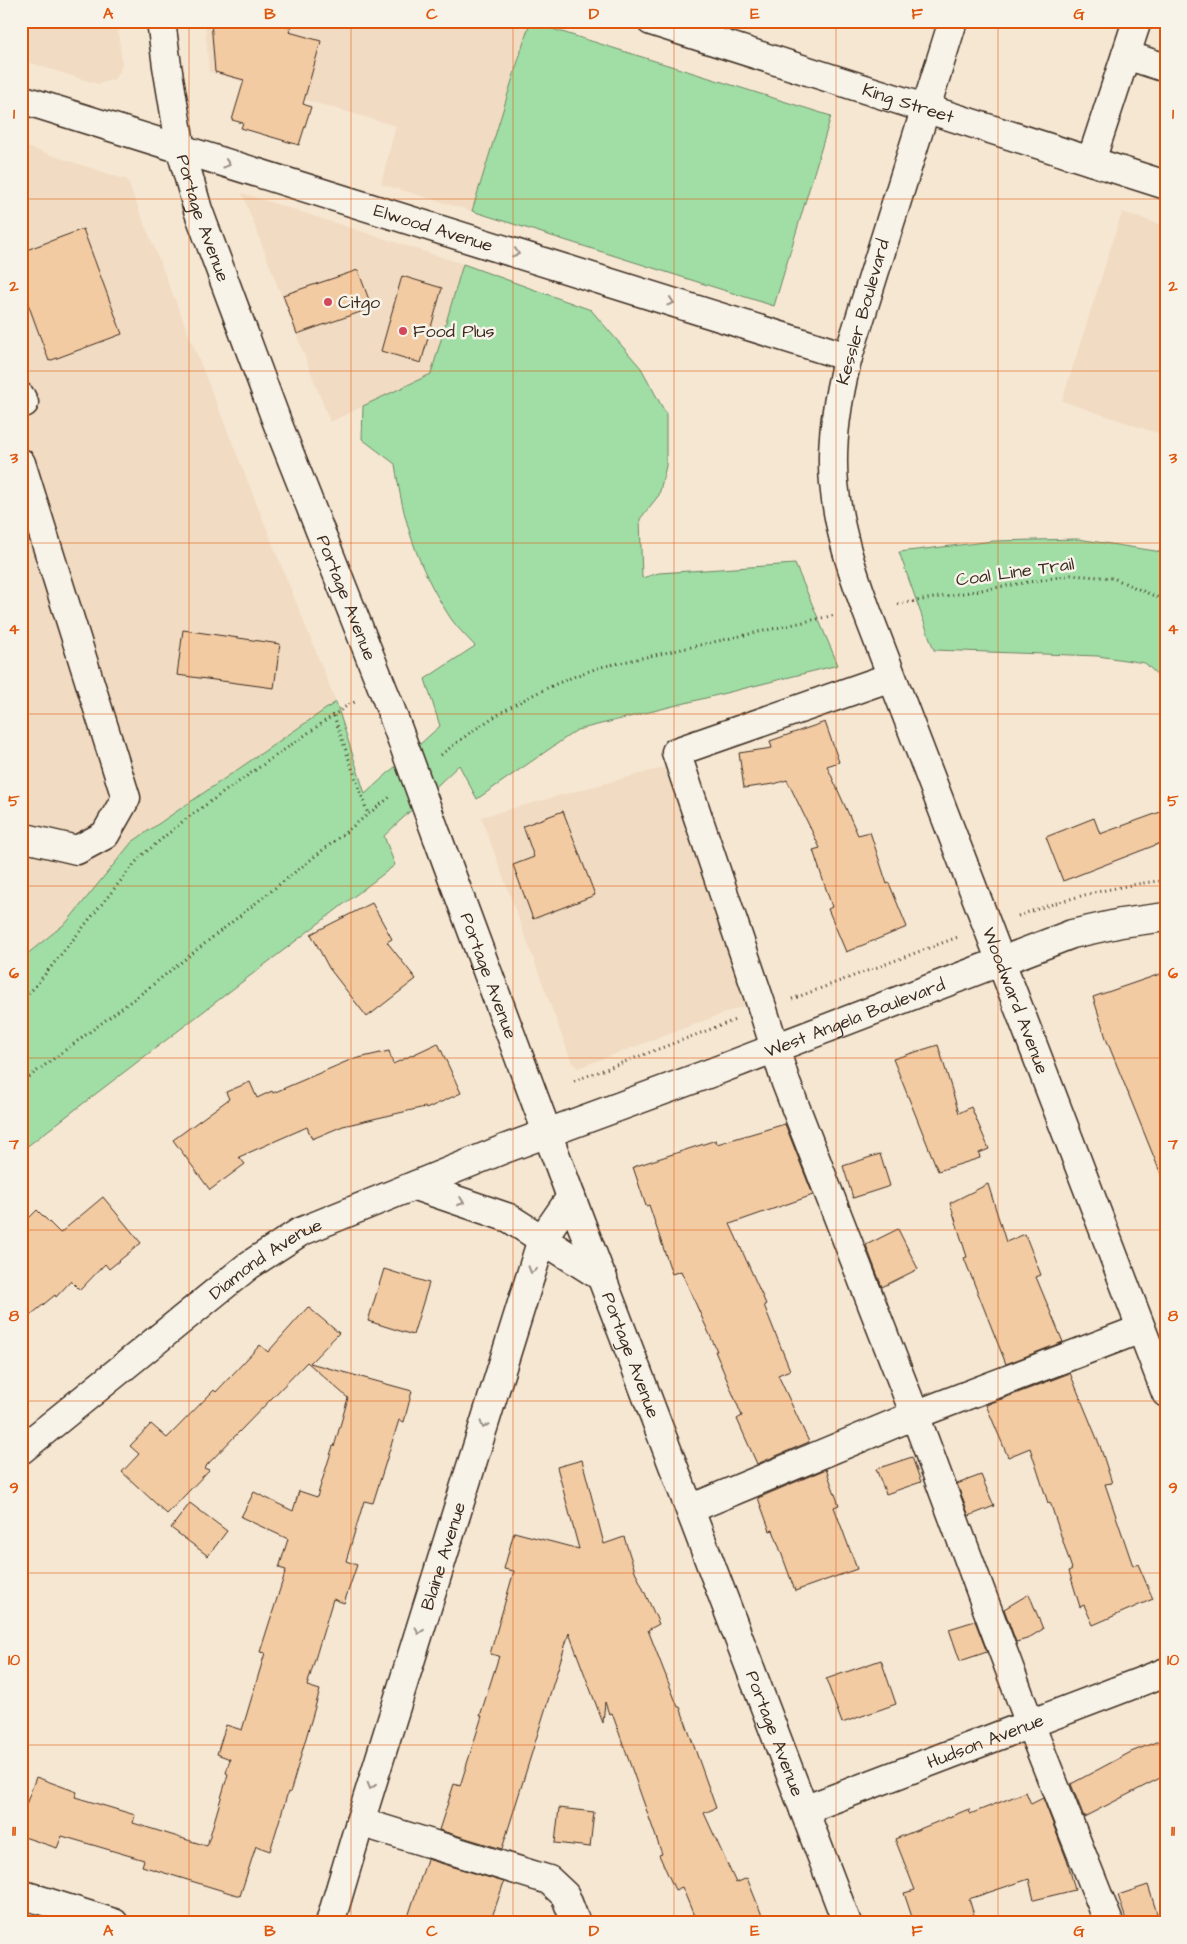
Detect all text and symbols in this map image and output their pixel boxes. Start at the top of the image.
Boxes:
text: A [103,3,114,25]
text: B [264,3,276,25]
text: C [426,3,438,25]
text: D [589,3,600,25]
text: E [750,3,760,25]
text: F [911,3,923,25]
text: G [1073,3,1085,25]
street label: King Street [859,77,958,129]
text: 1 [13,103,16,125]
text: 1 [1172,103,1175,125]
street label: Portage Avenue [170,151,236,285]
one-way arrow [223,158,231,168]
street label: Elwood Avenue [371,197,496,258]
street label: Kessler Boulevard [830,236,896,388]
one-way arrow [512,247,520,257]
text: 2 [8,275,19,297]
text: 2 [1167,275,1178,297]
place label: Citgo [338,290,380,316]
marker: Citgo [322,296,334,308]
one-way arrow [667,296,675,306]
place label: Food Plus [413,319,495,344]
marker: Food Plus [397,325,409,337]
text: 3 [9,447,19,469]
text: 3 [1168,447,1178,469]
street label: Portage Avenue [311,531,383,664]
street label: Coal Line Trail [954,551,1076,593]
text: 4 [9,618,20,640]
text: 4 [1168,618,1179,640]
text: 5 [8,790,20,812]
text: 5 [1167,790,1179,812]
street label: Portage Avenue [454,909,524,1043]
street label: Woodward Avenue [976,924,1055,1078]
text: 6 [9,962,19,984]
text: 6 [1168,962,1178,984]
street label: West Angela Boulevard [761,972,948,1064]
text: 7 [8,1133,19,1155]
text: 7 [1167,1133,1178,1155]
one-way arrow [456,1196,465,1206]
street label: Diamond Avenue [204,1212,326,1305]
one-way arrow [528,1266,538,1274]
street label: Portage Avenue [596,1288,666,1422]
text: 8 [9,1305,20,1327]
text: 8 [1168,1305,1179,1327]
one-way arrow [479,1421,489,1429]
text: 9 [9,1477,19,1499]
text: 9 [1168,1477,1178,1499]
street label: Blaine Avenue [414,1499,472,1613]
one-way arrow [415,1626,425,1634]
text: 10 [8,1649,20,1671]
text: 10 [1167,1649,1179,1671]
street label: Portage Avenue [740,1667,810,1800]
street label: Hudson Avenue [923,1707,1048,1775]
one-way arrow [367,1781,377,1789]
text: 11 [12,1820,17,1842]
text: 11 [1171,1820,1176,1842]
text: A [103,1920,114,1942]
text: B [264,1920,276,1942]
text: C [426,1920,438,1942]
text: D [589,1920,600,1942]
text: E [750,1920,760,1942]
text: F [911,1920,923,1942]
text: G [1073,1920,1085,1942]

